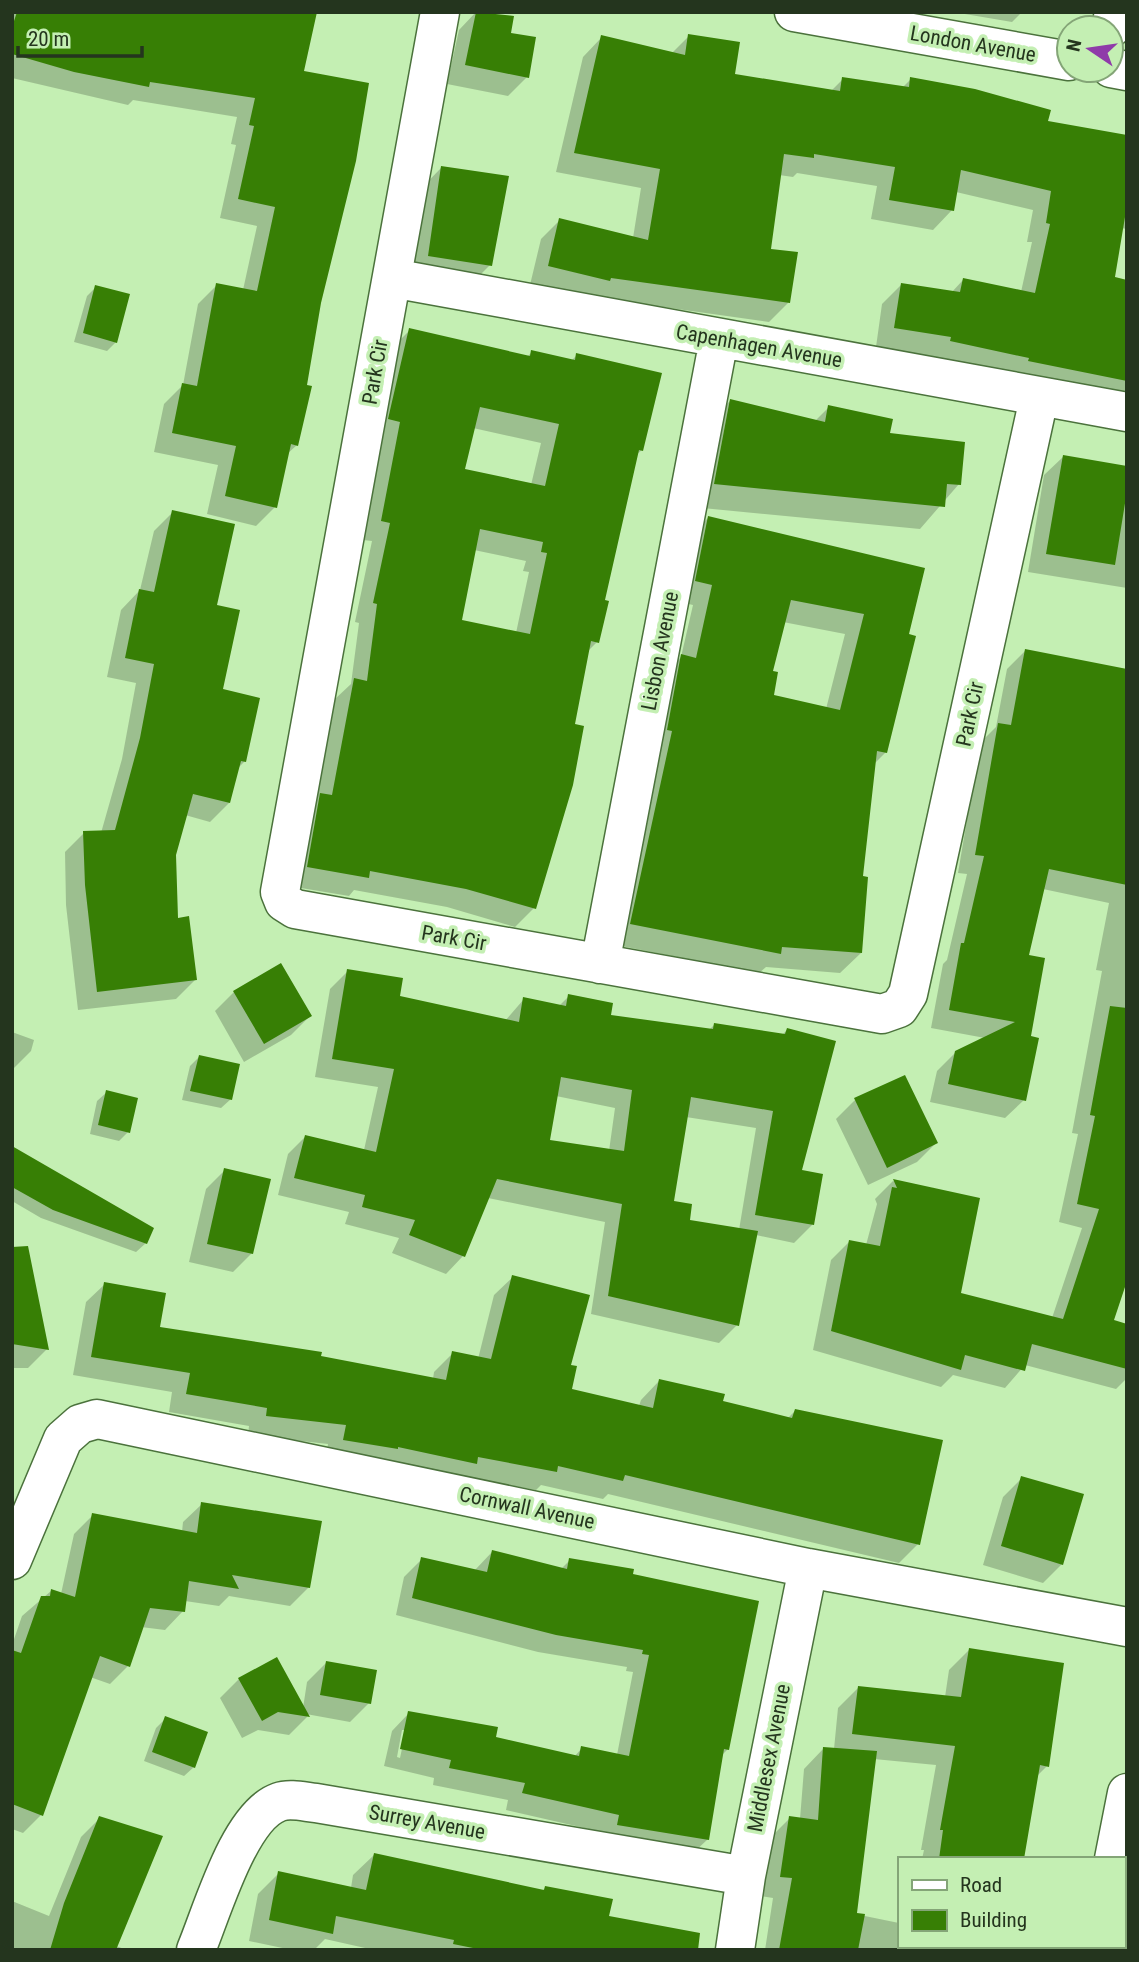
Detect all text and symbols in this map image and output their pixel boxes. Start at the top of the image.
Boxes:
scale bar [18,14,142,58]
north arrow [1055,14,1125,84]
street label: London Avenue [908,21,1038,67]
text: 20 m [28,27,69,51]
text: N [1061,37,1086,54]
street label: Capenhagen Avenue [674,320,844,372]
street label: Park Cir [358,338,392,406]
street label: Lisbon Avenue [637,589,683,713]
street label: Park Cir [951,680,989,748]
street label: Park Cir [420,921,488,955]
street label: Cornwall Avenue [457,1482,597,1534]
street label: Middlesex Avenue [743,1682,795,1834]
street label: Surrey Avenue [367,1800,487,1844]
legend [898,1857,1125,1948]
text: Road [960,1873,1002,1897]
text: Building [960,1908,1027,1932]

